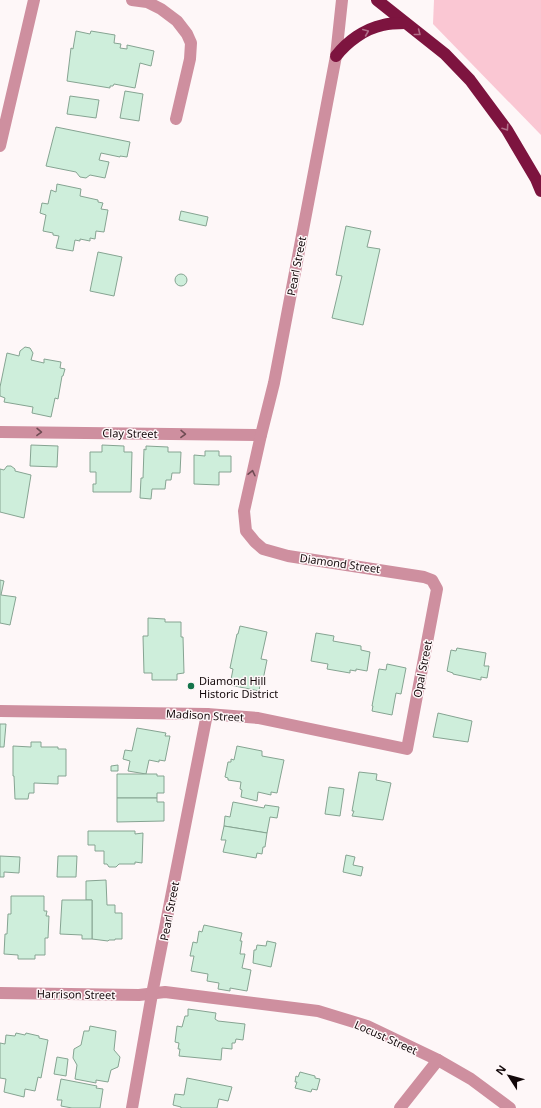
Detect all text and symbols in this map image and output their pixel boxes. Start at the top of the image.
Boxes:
one-way arrow [361,29,369,37]
one-way arrow [414,29,421,36]
one-way arrow [501,124,508,131]
street label: Pearl Street [283,235,309,297]
street label: Clay Street [102,425,158,441]
one-way arrow [36,428,42,436]
one-way arrow [180,430,186,438]
one-way arrow [248,470,256,476]
street label: Diamond Street [299,550,381,576]
street label: Opal Street [409,639,435,699]
place label: Diamond Hill Historic District [199,673,278,701]
marker: Diamond Hill Historic District [186,681,196,691]
street label: Madison Street [166,705,244,725]
street label: Pearl Street [156,880,182,942]
street label: Harrison Street [37,986,115,1002]
street label: Locust Street [352,1016,420,1058]
north arrow [489,1056,529,1096]
text: N [492,1062,509,1078]

